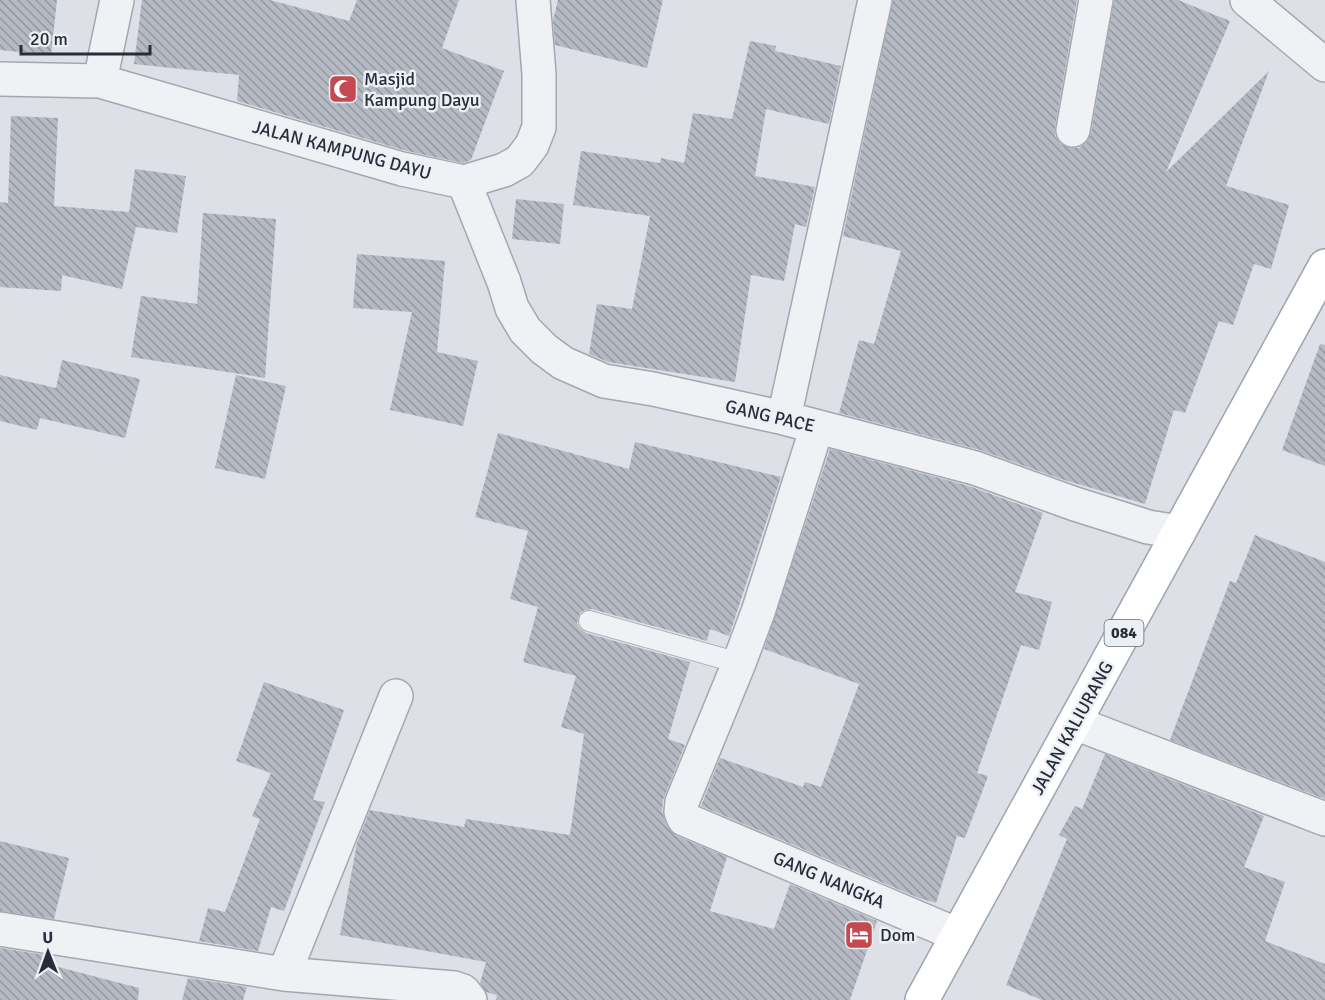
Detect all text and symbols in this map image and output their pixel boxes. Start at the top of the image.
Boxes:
scale bar [21,18,150,56]
text: 20 m [30,28,68,50]
place label: Masjid Kampung Dayu [364,68,480,111]
mosque icon: Masjid Kampung Dayu [327,73,359,105]
street label: JALAN KAMPUNG DAYU [250,116,434,184]
street label: GANG PACE [723,395,817,437]
road number: 084 [1104,620,1144,646]
street label: JALAN KALIURANG [1026,657,1118,799]
street label: GANG NANGKA [770,847,888,913]
hotel icon: Dom [843,919,875,951]
north arrow [18,922,78,982]
place label: Dom [880,924,915,946]
text: U [42,928,53,948]

